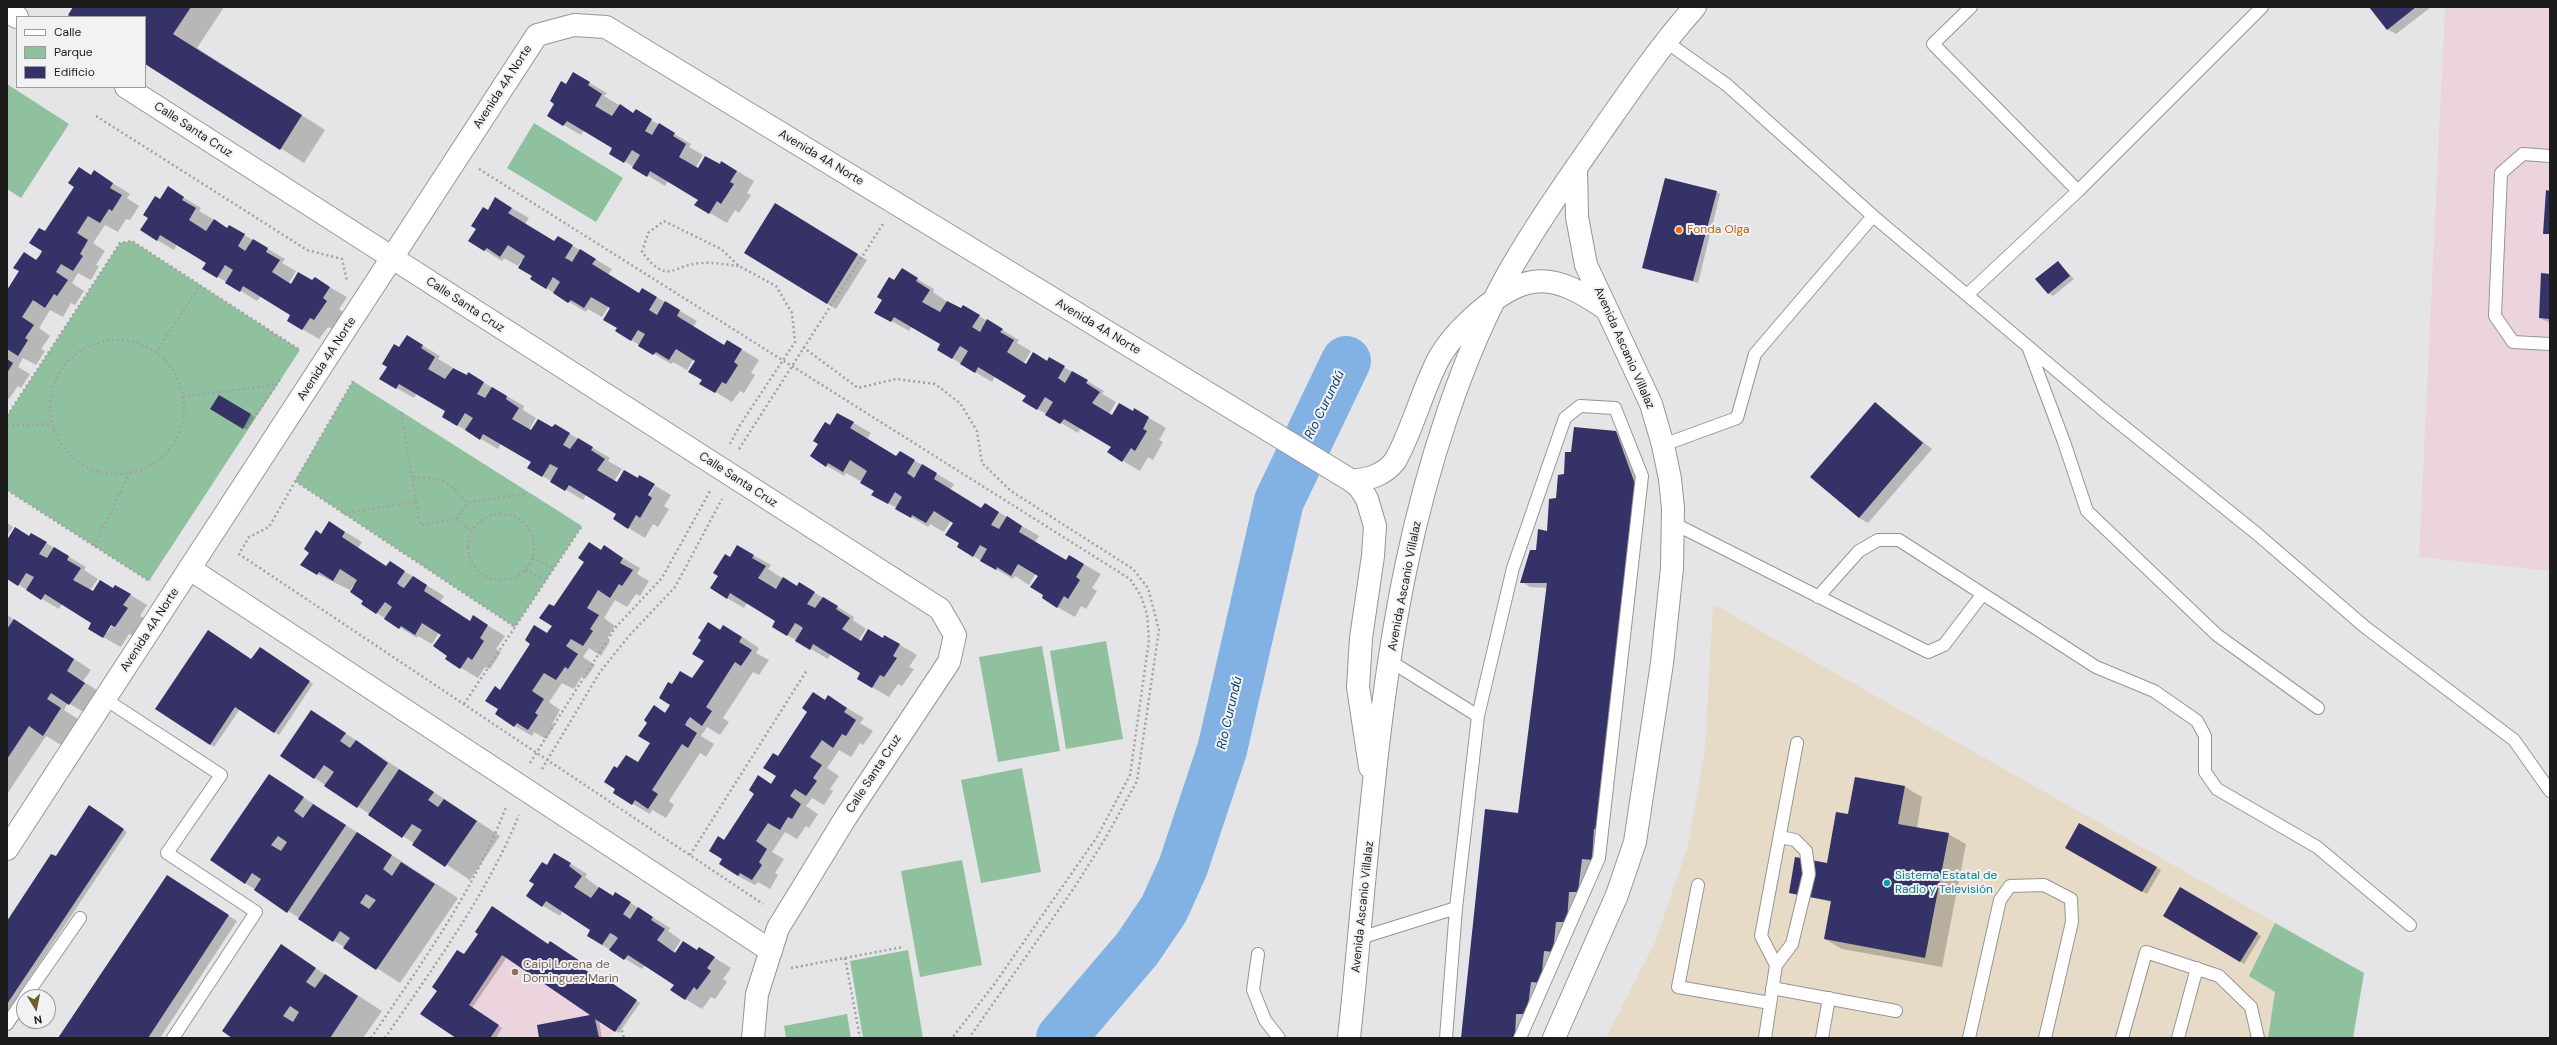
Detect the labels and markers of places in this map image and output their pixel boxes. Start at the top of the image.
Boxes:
place label: Fonda Olga [1687,223,1750,237]
marker: Fonda Olga [1674,225,1684,235]
place label: Sistema Estatal de Radio y Televisión [1895,869,1997,897]
marker: Sistema Estatal de Radio y Televisión [1882,878,1892,888]
place label: Caipi Lorena de Dominguez Marin [523,958,619,986]
marker: Caipi Lorena de Dominguez Marin [510,967,520,977]

